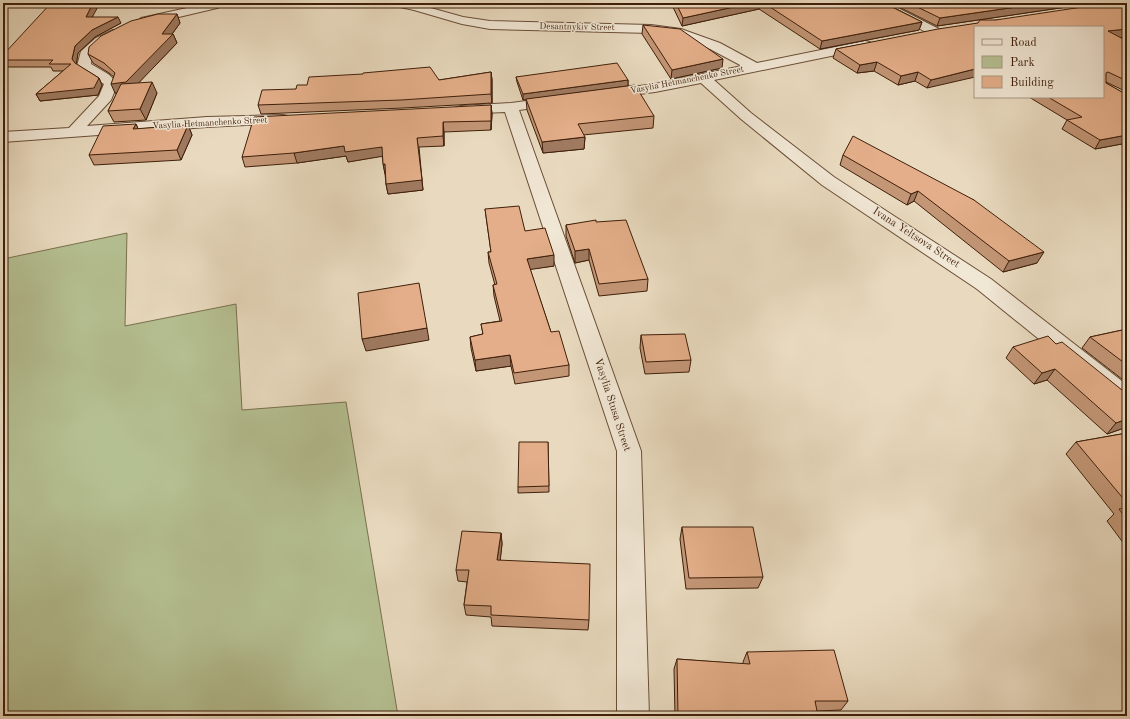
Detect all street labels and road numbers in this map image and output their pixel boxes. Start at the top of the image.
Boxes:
street label: Desantnykiv Street [539,22,615,32]
street label: Vasylia Hetmanchenko Street [630,65,744,95]
street label: Vasylia Hetmanchenko Street [152,115,268,131]
street label: Ivana Yeltsova Street [870,206,962,270]
street label: Vasylia Stusa Street [592,357,632,453]

